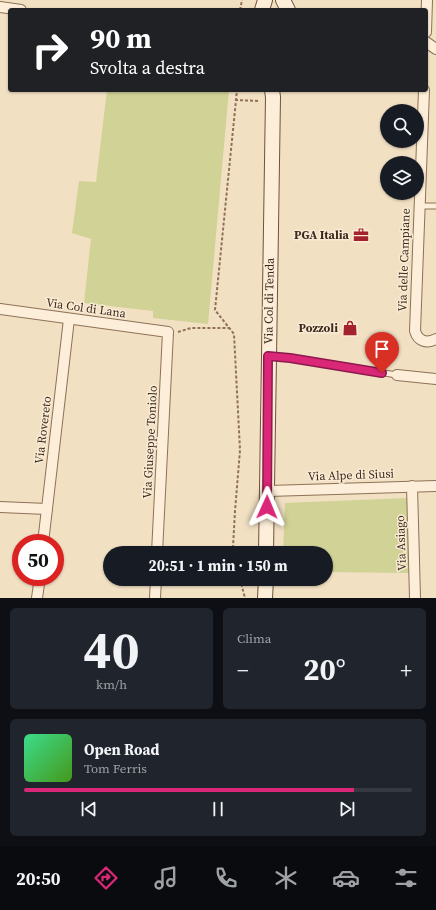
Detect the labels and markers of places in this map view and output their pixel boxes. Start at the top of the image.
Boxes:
office icon: PGA Italia [352,226,370,244]
place label: PGA Italia [294,227,350,243]
shop icon: Pozzoli [341,319,359,337]
place label: Pozzoli [299,320,338,336]
pin [365,332,399,373]

